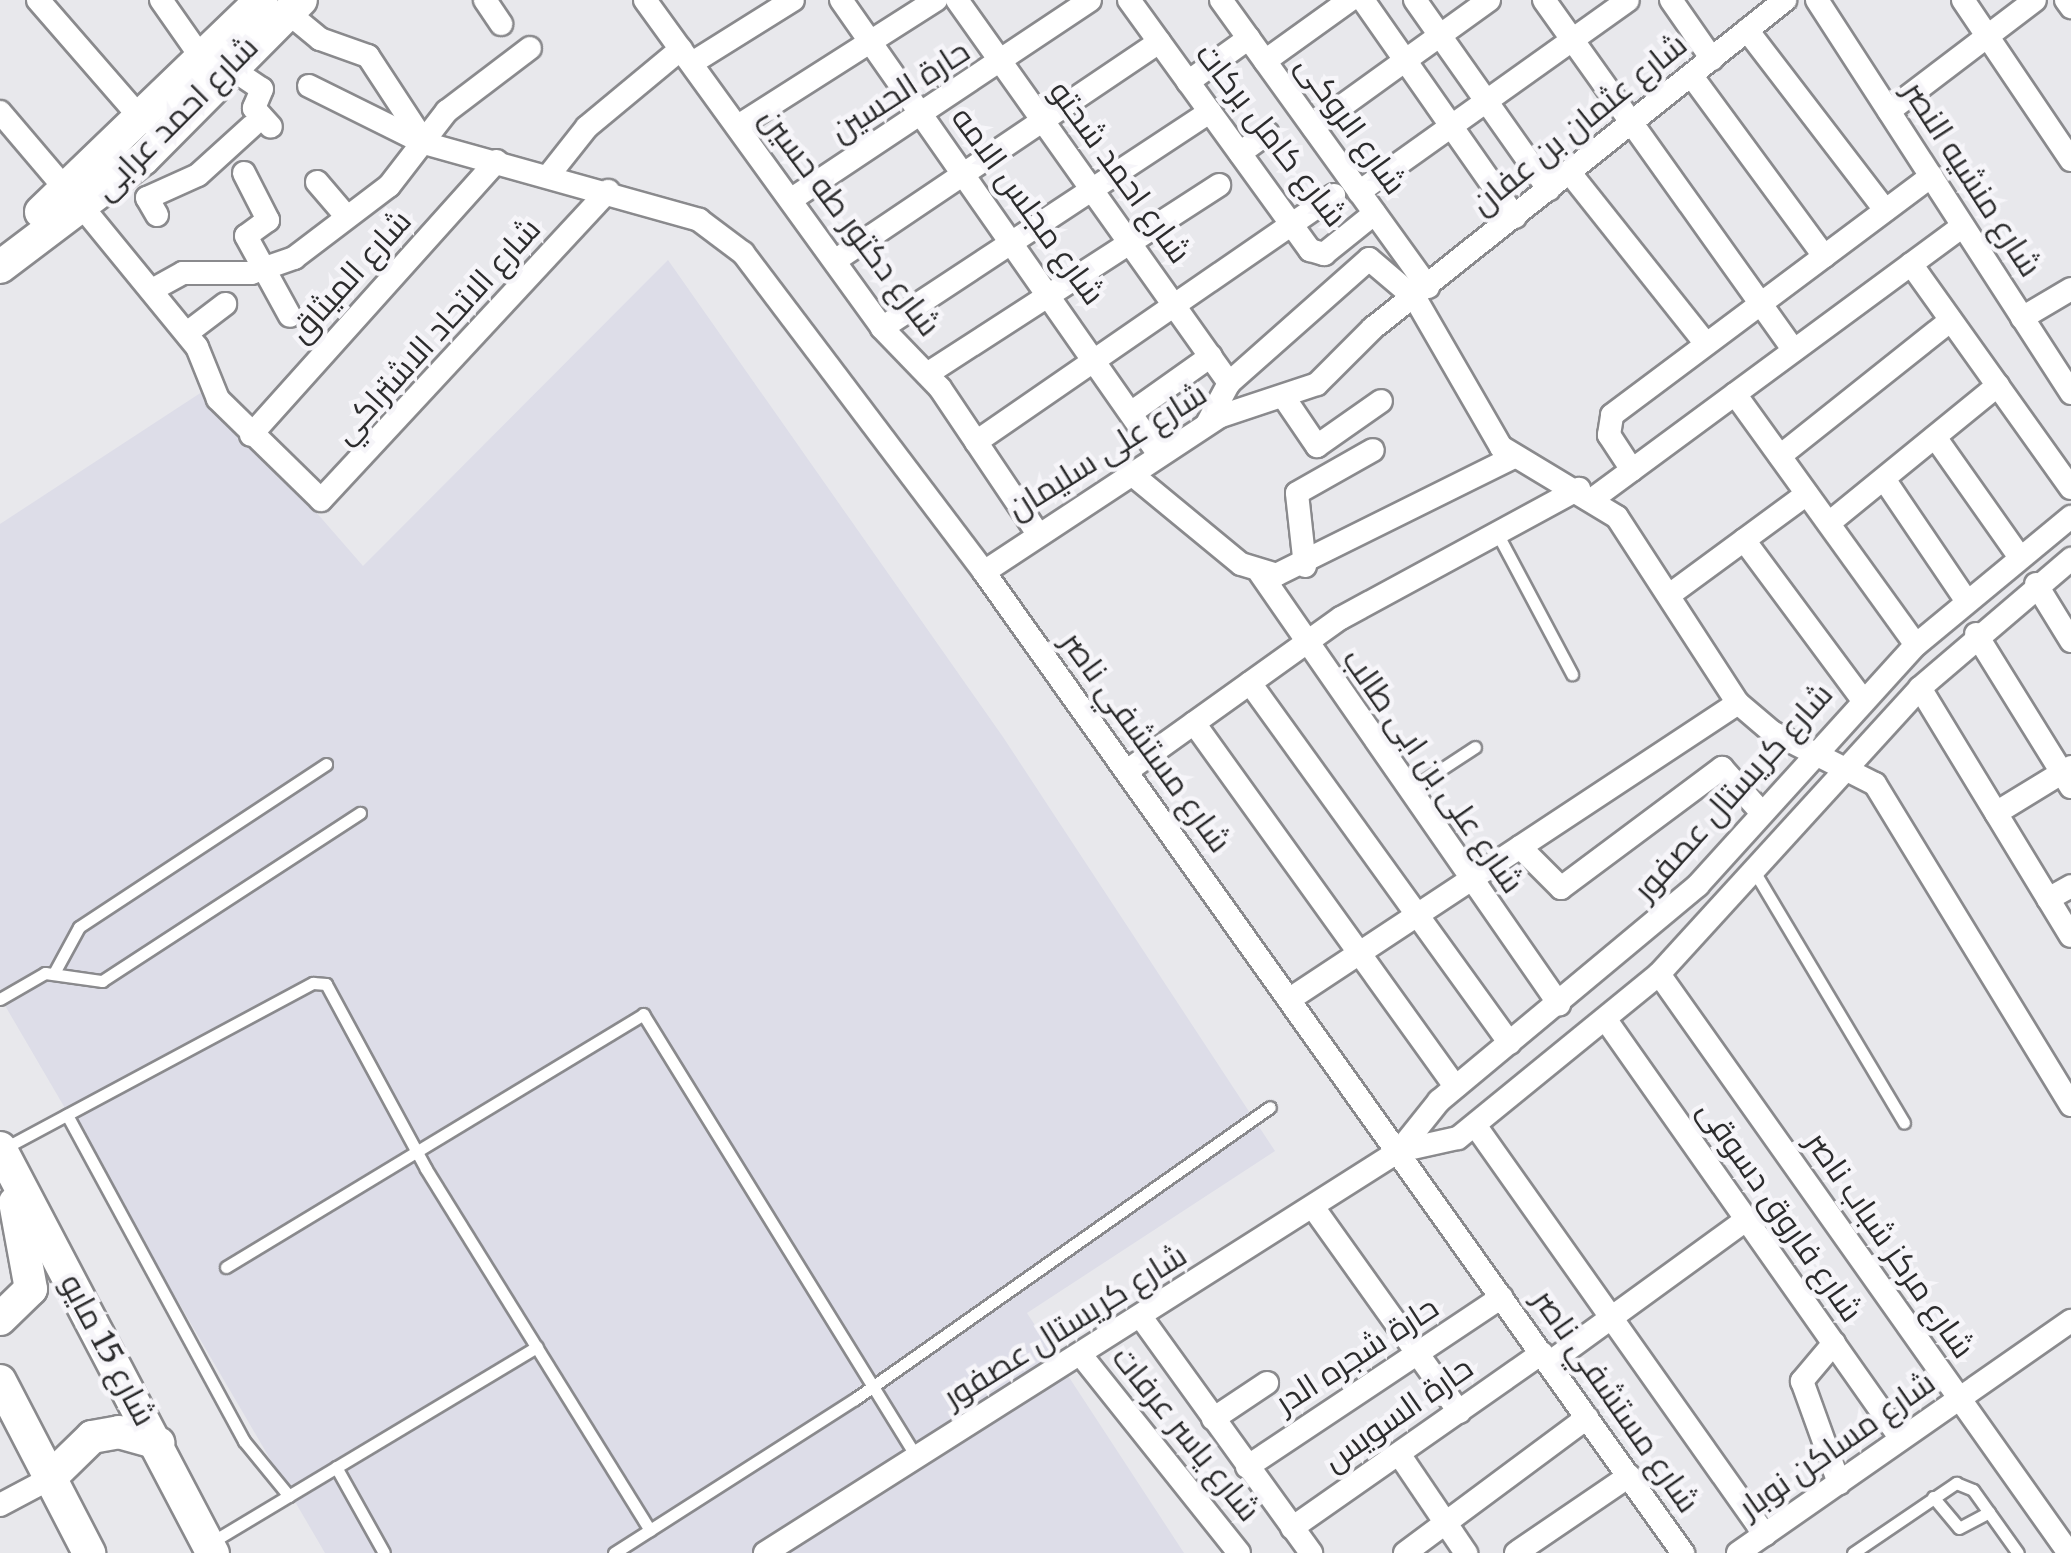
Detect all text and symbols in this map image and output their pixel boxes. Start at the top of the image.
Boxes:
street label: شارع عثمان بن عفان [1463,25,1695,223]
street label: شارع احمد عرابى [86,28,266,208]
street label: حارة الحسين [823,32,977,150]
street label: شارع كامل بركات [1187,36,1355,234]
street label: شارع الروكى [1288,48,1414,202]
street label: شارع احمد شحتو [1041,73,1199,271]
street label: شارع منشيه النصر [1895,74,2049,284]
street label: شارع دكتور طه حسين [752,100,948,344]
street label: شارع مجلس الامه [943,100,1113,312]
street label: شارع الميثاق [281,202,419,350]
street label: شارع الاتحاد الاشتراكي [325,210,549,452]
street label: شارع على سليمان [1000,374,1214,528]
street label: شارع مستشفي ناصر [1053,624,1239,860]
street label: شارع على بن ابى طالب [1334,641,1532,901]
street label: شارع كريستال عصفور [1625,675,1841,909]
street label: شارع فاروق دسوقى [1689,1093,1871,1329]
street label: شارع مركز شباب ناصر [1797,1124,1983,1366]
street label: شارع كريستال عصفور [936,1236,1194,1416]
street label: شارع 15 مايو [52,1268,164,1432]
street label: شارع مستشفي ناصر [1525,1282,1707,1520]
street label: حارة شجره الدر [1268,1288,1446,1422]
street label: شارع ياسر عرفات [1104,1339,1268,1529]
street label: حارة السويس [1316,1348,1480,1480]
street label: شارع مساكن نوبار [1732,1363,1942,1527]

